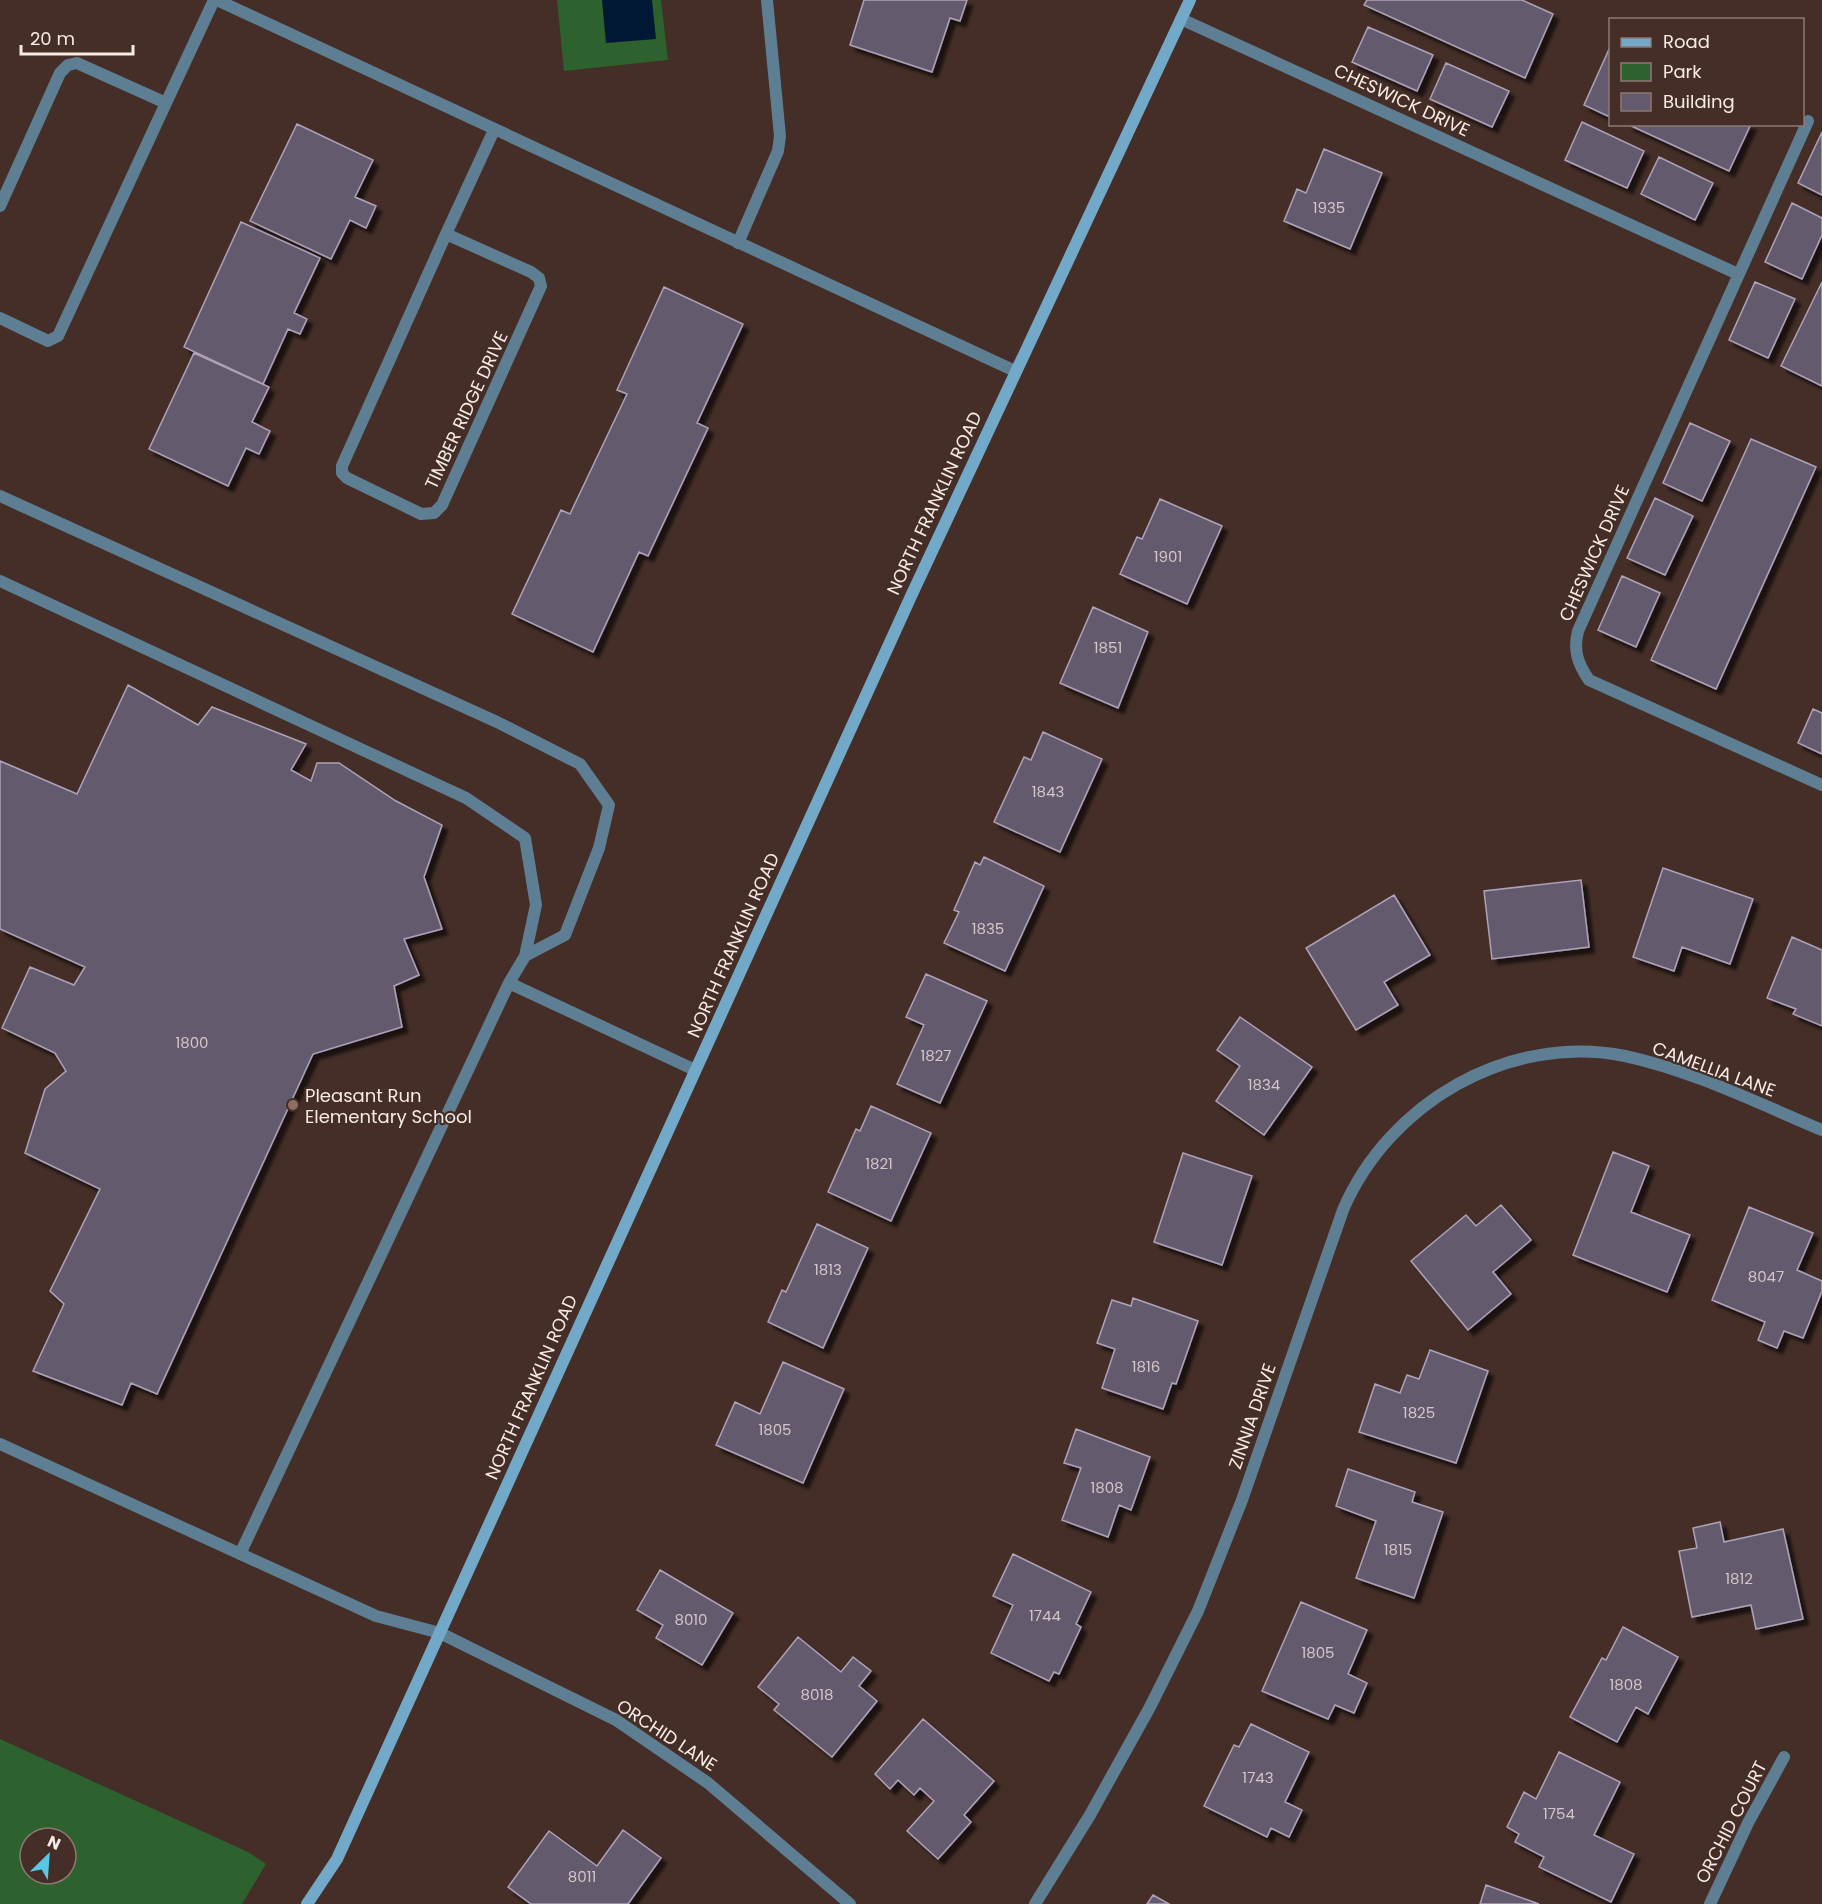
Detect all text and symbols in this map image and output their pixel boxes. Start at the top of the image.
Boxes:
scale bar [21,18,134,56]
legend [1609,18,1804,126]
text: 20 m [30,26,75,51]
text: Road [1663,29,1710,54]
street label: CHESWICK DRIVE [1330,58,1474,142]
text: Park [1663,59,1702,84]
text: Building [1663,89,1735,114]
house number: 1935 [1313,197,1345,218]
street label: TIMBER RIDGE DRIVE [418,327,514,493]
street label: NORTH FRANKLIN ROAD [880,407,988,599]
street label: CHESWICK DRIVE [1553,481,1635,625]
house number: 1901 [1154,546,1182,567]
house number: 1851 [1094,637,1122,658]
house number: 1843 [1032,781,1064,802]
street label: NORTH FRANKLIN ROAD [681,849,785,1041]
house number: 1835 [972,918,1004,939]
house number: 1800 [175,1032,209,1053]
street label: CAMELLIA LANE [1649,1035,1779,1103]
house number: 1827 [920,1045,952,1066]
house number: 1834 [1248,1074,1280,1095]
place label: Pleasant Run Elementary School [305,1083,472,1129]
marker: Pleasant Run Elementary School [286,1098,300,1112]
house number: 1821 [865,1153,893,1174]
house number: 1813 [814,1259,842,1280]
house number: 8047 [1748,1266,1784,1287]
street label: NORTH FRANKLIN ROAD [479,1291,583,1483]
house number: 1816 [1132,1356,1160,1377]
street label: ZINNIA DRIVE [1222,1360,1282,1472]
house number: 1825 [1403,1402,1435,1423]
house number: 1805 [758,1419,792,1440]
house number: 1808 [1090,1477,1124,1498]
house number: 1815 [1384,1539,1412,1560]
house number: 1812 [1725,1568,1753,1589]
house number: 1744 [1029,1605,1061,1626]
house number: 8010 [674,1609,708,1630]
house number: 1805 [1301,1642,1335,1663]
house number: 1808 [1609,1674,1643,1695]
house number: 8018 [800,1684,834,1705]
street label: ORCHID LANE [612,1693,722,1777]
street label: ORCHID COURT [1689,1756,1773,1887]
house number: 1743 [1242,1767,1274,1788]
house number: 1754 [1543,1803,1575,1824]
north arrow [18,1826,78,1886]
text: N [44,1830,64,1856]
house number: 8011 [568,1866,596,1887]

